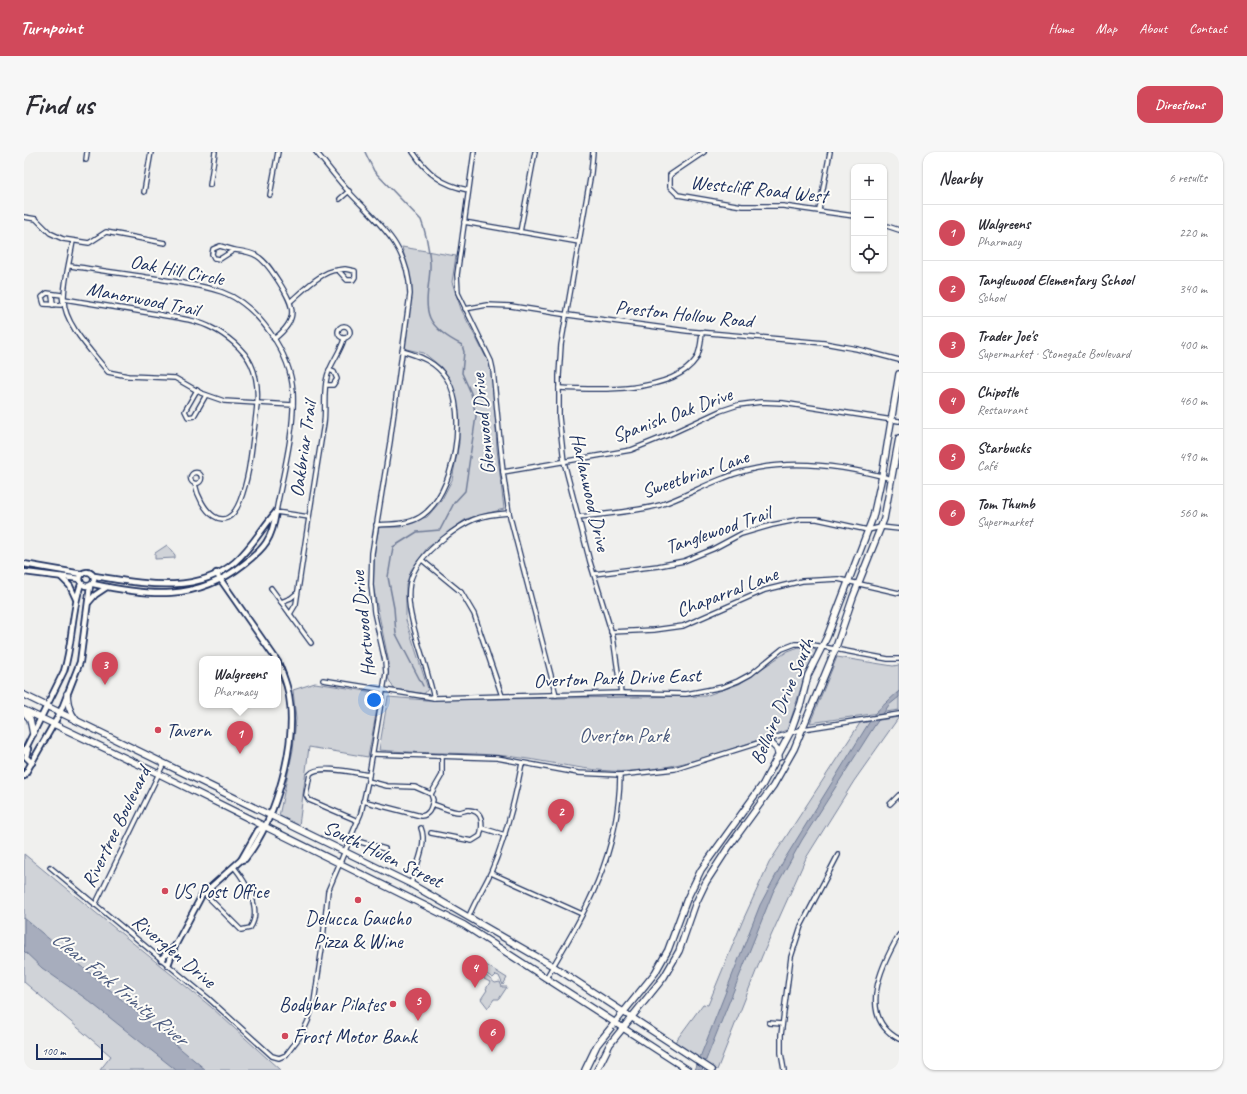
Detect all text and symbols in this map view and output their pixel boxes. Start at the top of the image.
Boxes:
text: Turnpoint [20,16,82,40]
text: Home [1048,20,1074,37]
text: Map [1096,20,1117,37]
text: About [1139,20,1167,37]
text: Contact [1189,20,1227,37]
button: Directions [1137,86,1223,123]
text: Find us [24,87,94,122]
map controls [851,164,887,272]
button: + [851,164,887,200]
text: Nearby [939,168,982,189]
street label: Westcliff Road West [689,169,832,209]
text: 6 results [1169,170,1207,186]
button: − [851,200,887,236]
text: Walgreens [977,215,1030,234]
text: 1 [949,225,955,241]
text: 220 m [1179,225,1207,241]
text: Pharmacy [977,234,1021,250]
button: locate [851,236,887,272]
street label: Oak Hill Circle [128,249,227,292]
text: Tanglewood Elementary School [977,271,1133,290]
street label: Manorwood Trail [85,276,205,323]
text: 2 [949,281,955,297]
text: 340 m [1179,281,1207,297]
text: School [977,290,1005,306]
street label: Preston Hollow Road [614,294,757,334]
text: Trader Joe's [977,327,1037,346]
text: 3 [949,337,955,353]
text: 400 m [1179,337,1207,353]
text: Supermarket · Stonegate Boulevard [977,346,1130,362]
street label: Glenwood Drive [465,371,501,476]
street label: Spanish Oak Drive [609,381,737,448]
text: Chipotle [977,383,1018,402]
text: 4 [949,393,955,409]
text: 460 m [1179,393,1207,409]
street label: Oakbriar Trail [284,396,323,499]
text: Restaurant [977,402,1027,418]
street label: Harlanwood Drive [564,431,616,555]
text: Starbucks [977,439,1030,458]
street label: Sweetbriar Lane [638,444,753,504]
text: 5 [949,449,955,465]
text: 490 m [1179,449,1207,465]
text: Café [977,458,997,474]
text: Tom Thumb [977,495,1035,514]
street label: Tanglewood Trail [662,499,777,560]
text: 6 [949,505,955,521]
text: 560 m [1179,505,1207,521]
text: Supermarket [977,514,1032,530]
street label: Chaparral Lane [673,561,783,623]
street label: Hartwood Drive [345,568,381,678]
street label: Bellaire Drive South [744,632,821,768]
pin: 3 [92,652,118,685]
popup [199,656,281,708]
street label: Overton Park Drive East [533,663,703,693]
text: Walgreens [213,665,267,684]
text: Pharmacy [213,684,258,700]
your location [364,690,384,710]
place label: Tavern [166,718,212,743]
pin: 1 [227,721,253,754]
park label: Overton Park [579,723,670,748]
marker: Tavern [153,725,163,735]
street label: Rivertree Boulevard [76,760,157,891]
pin: 2 [548,799,574,832]
street label: South Hulen Street [319,814,449,895]
place label: US Post Office [173,879,270,904]
marker: US Post Office [160,886,170,896]
marker: Delucca Gaucho Pizza & Wine [353,895,363,905]
place label: Delucca Gaucho Pizza & Wine [305,906,412,954]
street label: Riverglen Drive [127,909,222,994]
water label: Clear Fork Trinity River [47,925,197,1053]
pin: 4 [462,955,488,988]
pin: 5 [405,988,431,1021]
place label: Bodybar Pilates [279,992,387,1017]
marker: Bodybar Pilates [388,999,398,1009]
pin: 6 [479,1019,505,1052]
place label: Frost Motor Bank [293,1024,419,1049]
marker: Frost Motor Bank [280,1031,290,1041]
scale bar [36,1042,103,1061]
text: 100 m [42,1044,66,1058]

